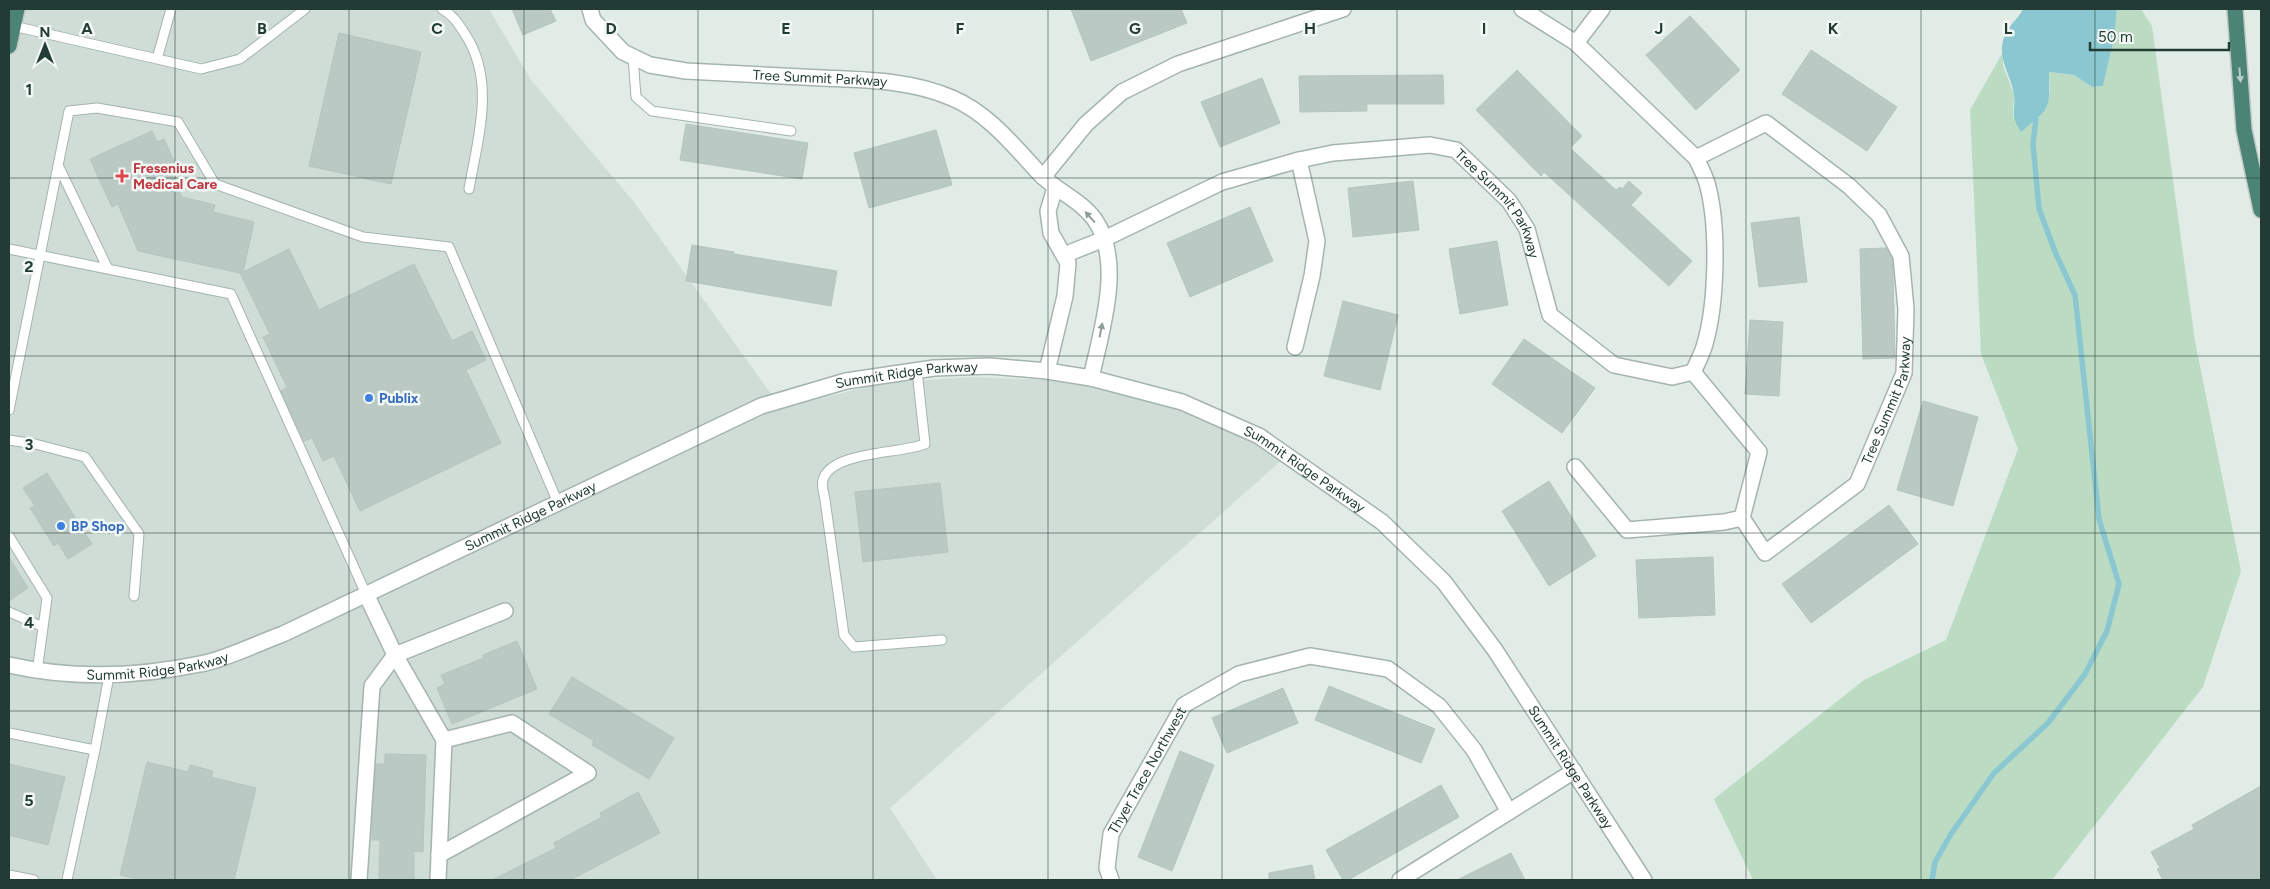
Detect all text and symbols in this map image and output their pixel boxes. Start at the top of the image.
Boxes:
text: A [81,19,93,38]
text: B [257,19,267,38]
text: C [431,19,443,38]
text: D [605,19,617,38]
text: E [781,19,791,38]
text: F [956,19,965,38]
text: G [1129,19,1141,38]
text: H [1304,19,1316,38]
text: I [1482,19,1486,38]
text: J [1655,19,1663,38]
text: K [1828,19,1839,38]
text: L [2004,19,2013,38]
north arrow [20,20,70,70]
scale bar [2090,20,2229,52]
text: N [40,24,50,41]
text: 50 m [2098,28,2133,46]
street label: Tree Summit Parkway [752,66,889,91]
one-way arrow [2236,67,2244,83]
text: 1 [26,80,32,99]
street label: Tree Summit Parkway [1451,146,1543,261]
place label: Fresenius Medical Care [133,160,218,193]
marker: Fresenius Medical Care [115,169,129,183]
one-way arrow [1085,210,1096,223]
text: 2 [24,257,34,276]
one-way arrow [1097,323,1105,338]
street label: Tree Summit Parkway [1858,336,1914,467]
street label: Summit Ridge Parkway [833,358,979,393]
place label: Publix [379,390,419,407]
marker: Publix [363,392,375,404]
street label: Summit Ridge Parkway [1241,422,1369,517]
text: 3 [25,435,34,454]
street label: Summit Ridge Parkway [462,478,600,555]
place label: BP Shop [71,518,124,535]
marker: BP Shop [55,520,67,532]
text: 4 [24,613,34,632]
street label: Summit Ridge Parkway [86,648,232,684]
street label: Summit Ridge Parkway [1524,702,1617,833]
street label: Thyer Trace Northwest [1105,704,1190,837]
text: 5 [24,791,34,810]

